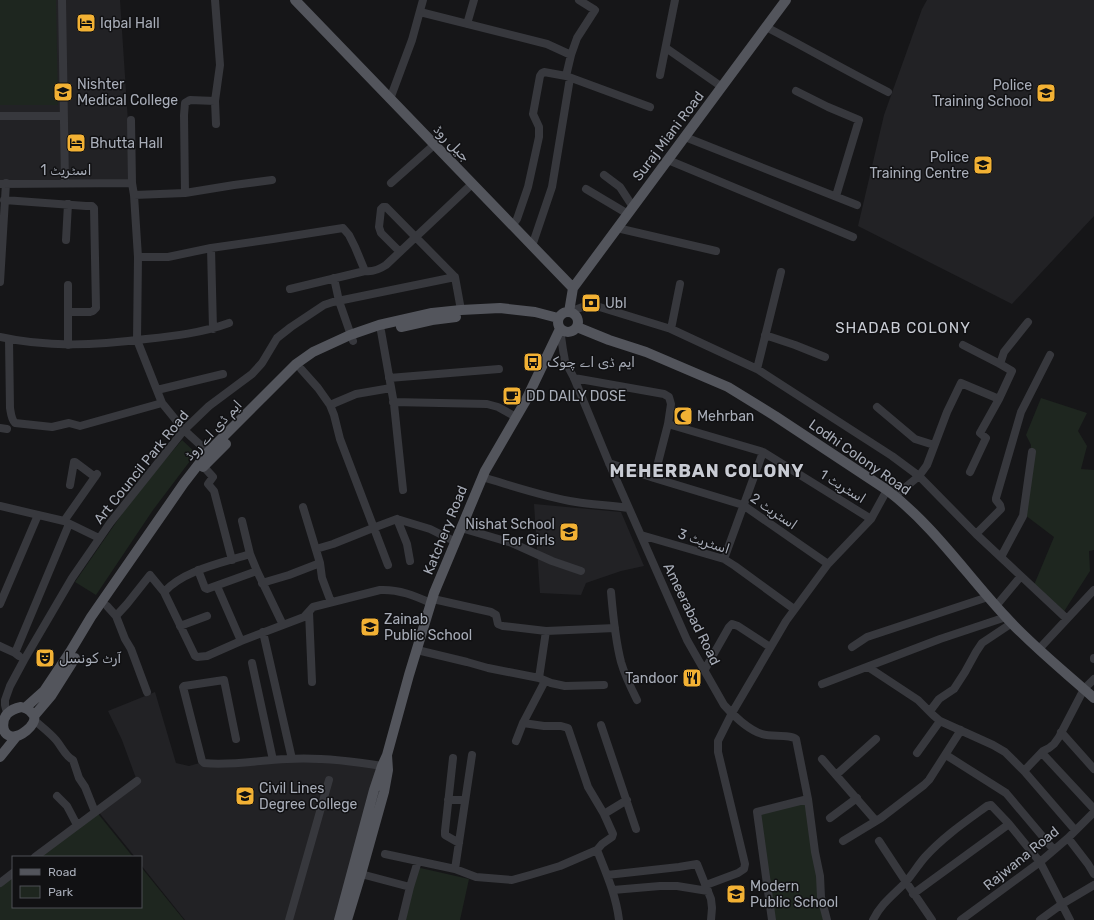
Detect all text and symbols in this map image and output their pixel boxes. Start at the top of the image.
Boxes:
hotel icon: Iqbal Hall [75,12,97,34]
place label: Iqbal Hall [100,15,160,32]
place label: Nishter Medical College [77,76,178,109]
place label: Police Training School [932,77,1032,110]
school or university icon: Nishter Medical College [52,81,74,103]
school or university icon: Police Training School [1035,82,1057,104]
street label: Suraj Miani Road [629,88,708,185]
street label: جیل روڈ [430,121,474,166]
hotel icon: Bhutta Hall [65,132,87,154]
place label: Bhutta Hall [90,135,163,152]
place label: Police Training Centre [870,149,969,182]
school or university icon: Police Training Centre [972,154,994,176]
street label: اسٹریٹ 1 [41,162,91,179]
bank icon: Ubl [580,292,602,314]
place label: Ubl [605,295,627,312]
district label: SHADAB COLONY [835,319,971,337]
bus stop icon: ایم ڈی اے چوک [522,351,544,373]
place label: ایم ڈی اے چوک [547,354,635,371]
cafe icon: DD DAILY DOSE [501,385,523,407]
place label: DD DAILY DOSE [526,388,626,405]
street label: ایم ڈی اے روڈ [181,397,246,464]
mosque icon: Mehrban [672,405,694,427]
street label: Art Council Park Road [90,407,192,528]
place label: Mehrban [697,408,754,425]
street label: Lodhi Colony Road [805,416,914,499]
district label: MEHERBAN COLONY [610,460,804,482]
street label: اسٹریٹ 1 [817,466,869,507]
street label: Katchery Road [420,483,471,577]
street label: اسٹریٹ 2 [747,490,801,533]
place label: Nishat School For Girls [465,516,555,549]
school or university icon: Nishat School For Girls [558,521,580,543]
street label: اسٹریٹ 3 [676,525,732,558]
street label: Ameerabad Road [659,560,724,668]
place label: Zainab Public School [384,611,472,644]
school or university icon: Zainab Public School [359,616,381,638]
theatre icon: آرٹ کونسل [34,647,56,669]
place label: آرٹ کونسل [59,650,121,667]
restaurant icon: Tandoor [681,667,703,689]
place label: Tandoor [625,670,679,687]
place label: Civil Lines Degree College [259,780,357,813]
school or university icon: Civil Lines Degree College [234,785,256,807]
street label: Rajwana Road [980,823,1062,894]
legend [12,856,142,908]
text: Road [48,865,76,879]
place label: Modern Public School [750,878,838,911]
school or university icon: Modern Public School [725,883,747,905]
text: Park [48,885,74,899]

